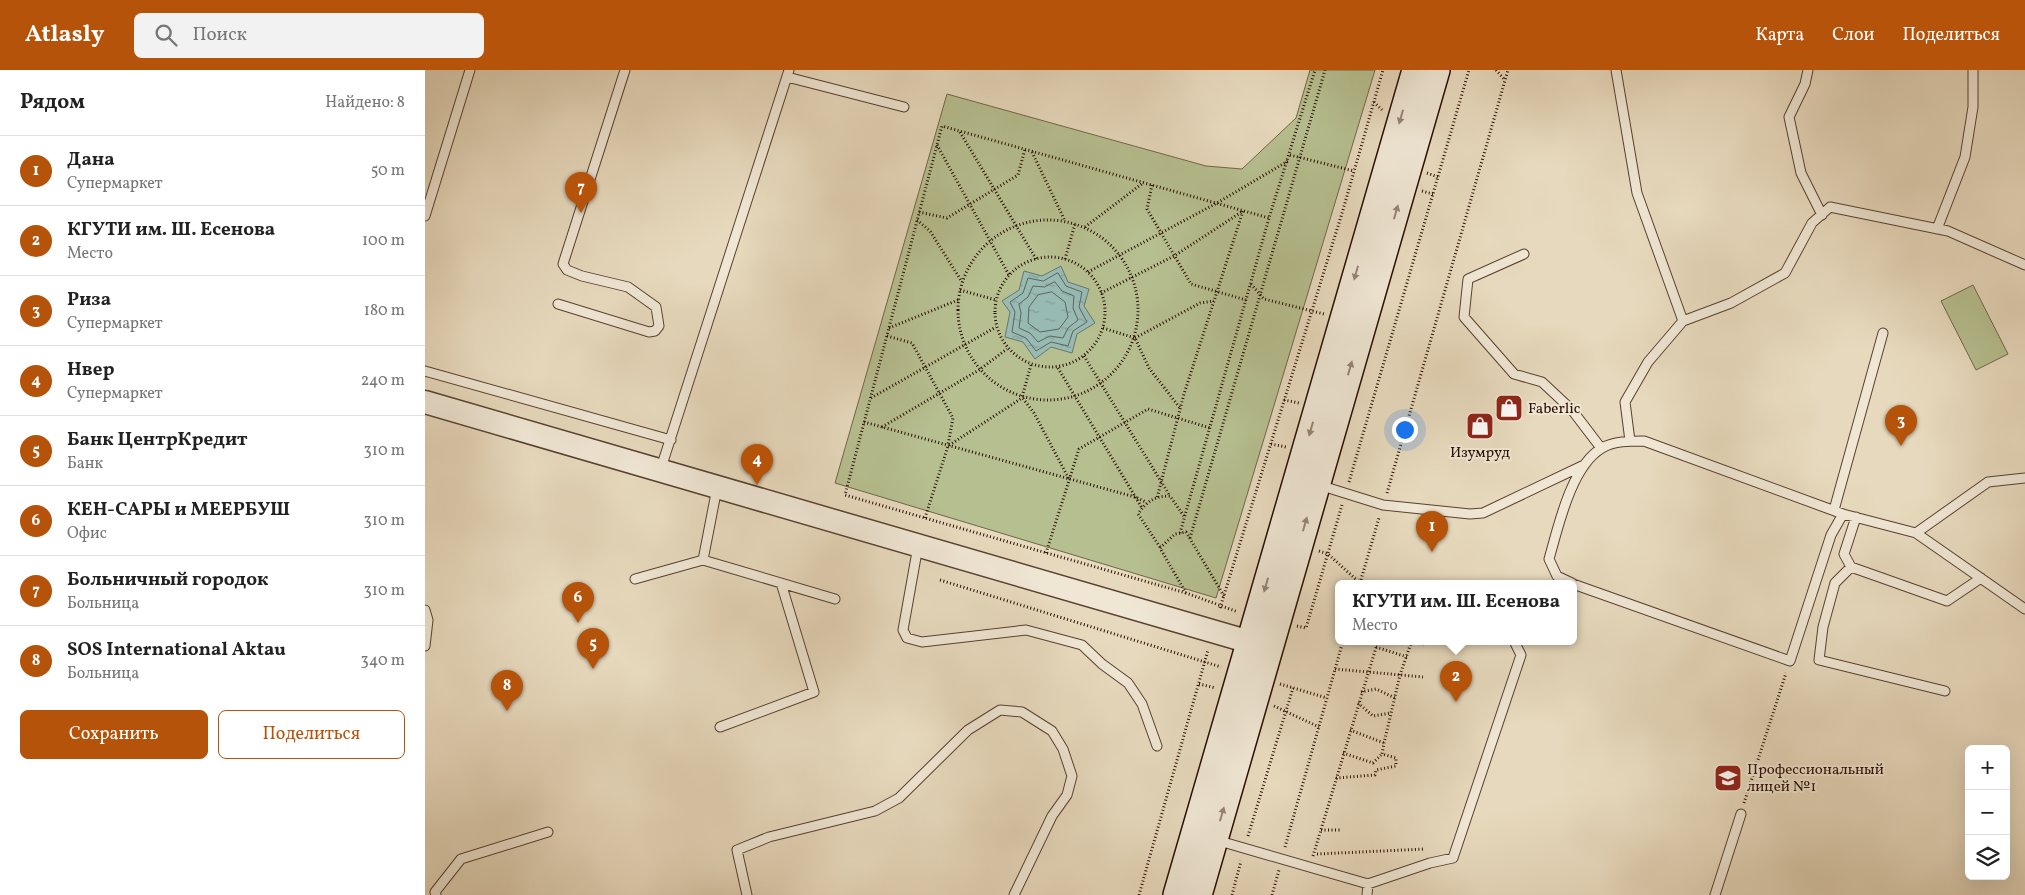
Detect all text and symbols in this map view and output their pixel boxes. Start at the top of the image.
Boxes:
search box [134,13,484,58]
text: Atlasly [25,18,104,52]
icon: search [152,21,180,49]
text: Поиск [192,22,247,48]
text: Карта [1756,23,1804,48]
text: Слои [1832,23,1874,48]
text: Поделиться [1902,23,2000,48]
text: Рядом [20,88,85,117]
text: Найдено: 8 [325,92,405,114]
one-way arrow [1397,109,1405,124]
text: Дана [67,147,115,173]
text: 1 [33,160,39,182]
text: 50 m [371,160,405,182]
pin: 7 [565,172,597,213]
text: Супермаркет [67,173,163,195]
one-way arrow [1392,204,1400,219]
text: КГУТИ им. Ш. Есенова [67,217,275,243]
text: 2 [32,230,40,252]
text: 100 m [362,230,405,252]
text: Место [67,243,113,265]
one-way arrow [1352,266,1360,281]
text: Риза [67,287,111,313]
text: 3 [32,300,40,322]
text: 180 m [364,300,405,322]
text: Супермаркет [67,313,163,335]
text: Нвер [67,357,114,383]
one-way arrow [1347,360,1355,375]
text: 4 [31,370,41,392]
text: 240 m [361,370,405,392]
text: Супермаркет [67,383,163,405]
shop icon: Faberlic [1494,393,1524,423]
place label: Faberlic [1528,399,1581,420]
pin: 3 [1885,405,1917,446]
shop icon: Изумруд [1465,411,1495,441]
your location [1392,417,1418,443]
one-way arrow [1307,422,1315,437]
text: Банк ЦентрКредит [67,427,247,453]
text: 5 [32,440,40,462]
text: 310 m [364,440,405,462]
place label: Изумруд [1450,443,1511,464]
pin: 4 [741,444,773,485]
text: Банк [67,453,103,475]
text: КЕН-САРЫ и МЕЕРБУШ [67,497,290,523]
text: 6 [32,510,40,532]
text: 310 m [364,510,405,532]
pin: 1 [1416,511,1448,552]
one-way arrow [1301,516,1309,531]
text: Офис [67,523,107,545]
text: Больничный городок [67,567,268,593]
one-way arrow [1262,578,1270,593]
text: 7 [32,580,40,602]
text: 310 m [364,580,405,602]
popup [1335,580,1577,645]
pin: 6 [562,582,594,623]
text: КГУТИ им. Ш. Есенова [1352,589,1560,615]
text: Больница [67,593,139,615]
text: Место [1352,615,1398,637]
pin: 5 [577,628,609,669]
text: SOS International Aktau [67,637,286,663]
text: 8 [32,650,40,672]
text: 340 m [361,650,405,672]
pin: 2 [1440,661,1472,702]
text: Больница [67,663,139,685]
pin: 8 [491,670,523,711]
button: Сохранить [20,710,208,759]
button: Поделиться [218,710,405,759]
map controls [1965,745,2010,880]
button: + [1965,745,2010,790]
place label: Профессиональный лицей №1 [1747,760,1884,798]
school or university icon: Профессиональный лицей №1 [1713,763,1743,793]
button: − [1965,790,2010,835]
one-way arrow [1218,807,1226,822]
button: layers [1965,835,2010,880]

